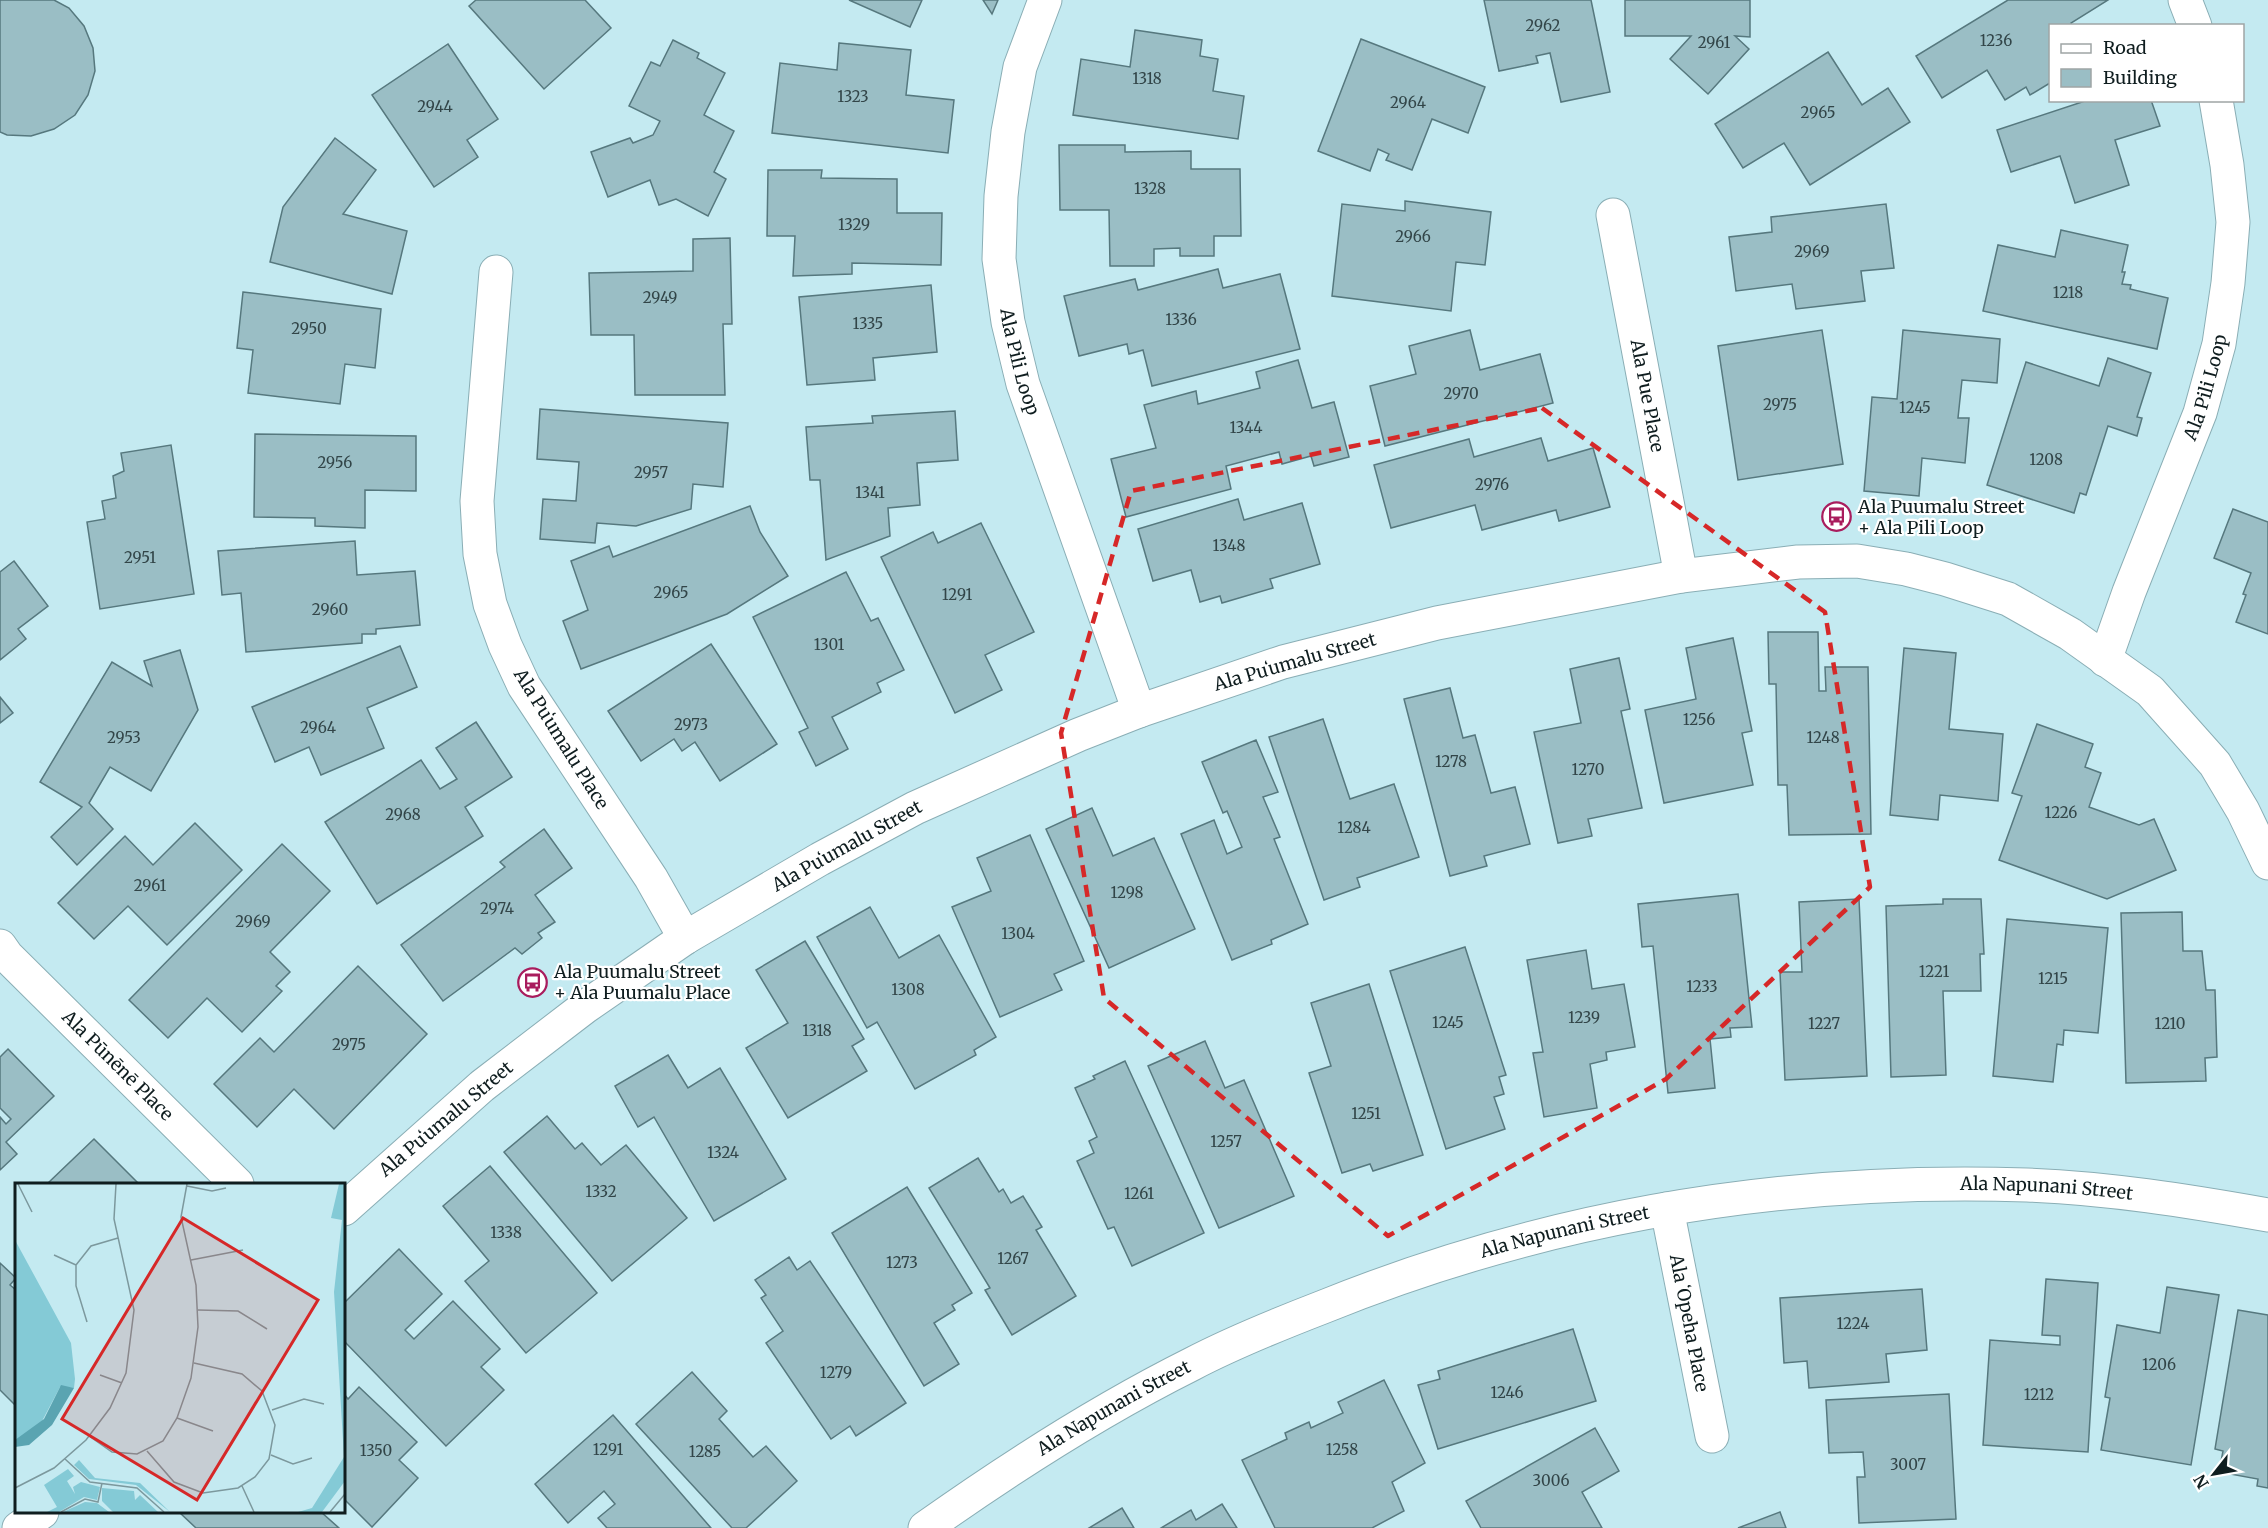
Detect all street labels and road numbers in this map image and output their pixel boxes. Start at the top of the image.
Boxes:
street label: Ala Pili Loop [995,306,1045,418]
street label: Ala Pili Loop [2178,333,2231,444]
street label: Ala Pue Place [1626,337,1669,454]
street label: Ala Puʻumalu Street [1210,627,1379,696]
street label: Ala Puʻumalu Place [508,663,614,813]
street label: Ala Puʻumalu Street [767,795,926,897]
street label: Ala Pūnēnē Place [57,1005,178,1125]
street label: Ala Puʻumalu Street [373,1056,517,1182]
street label: Ala Napunani Street [1959,1172,2134,1205]
street label: Ala Napunani Street [1476,1201,1651,1263]
street label: Ala ʻOpeha Place [1665,1251,1714,1394]
street label: Ala Napunani Street [1032,1355,1194,1461]

